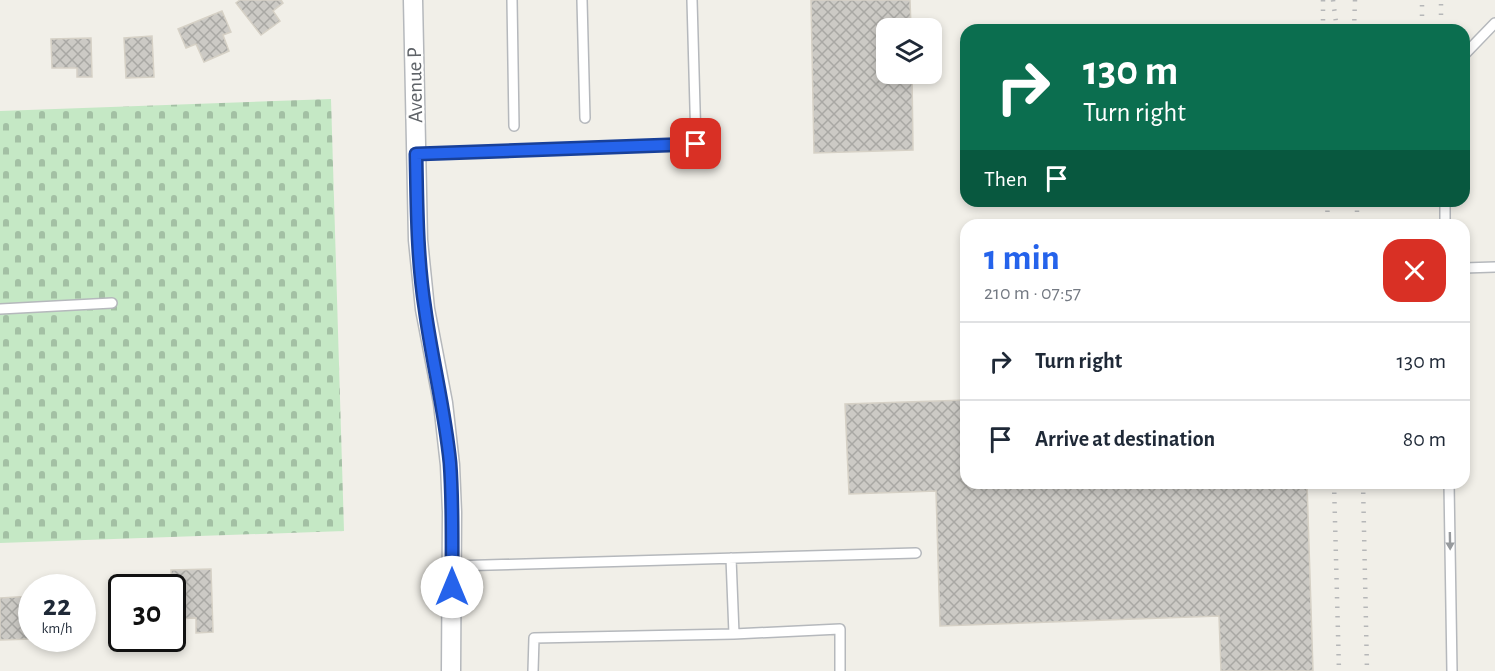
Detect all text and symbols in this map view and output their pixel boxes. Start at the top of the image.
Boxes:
map controls [876,18,942,84]
button: layers [876,18,942,84]
street label: Avenue P [404,47,426,123]
icon: right [984,48,1062,126]
text: 130 m [1083,50,1178,92]
text: Turn right [1083,99,1186,126]
pin [670,118,721,169]
icon: arrive [679,127,712,160]
icon: arrive [1040,162,1073,195]
text: Then [984,168,1028,190]
button: close [1383,239,1446,302]
text: 1 min [984,240,1060,276]
text: 210 m · 07:57 [984,283,1081,303]
icon: right [984,345,1017,378]
text: Turn right [1035,350,1122,372]
text: 130 m [1397,350,1446,372]
icon: arrive [984,423,1017,456]
text: Arrive at destination [1035,428,1215,450]
text: 80 m [1403,428,1446,450]
one-way arrow [1445,532,1455,551]
position arrow [420,555,484,619]
speed limit sign: 30 [108,574,186,652]
text: 22 [43,591,71,621]
text: km/h [42,621,72,636]

